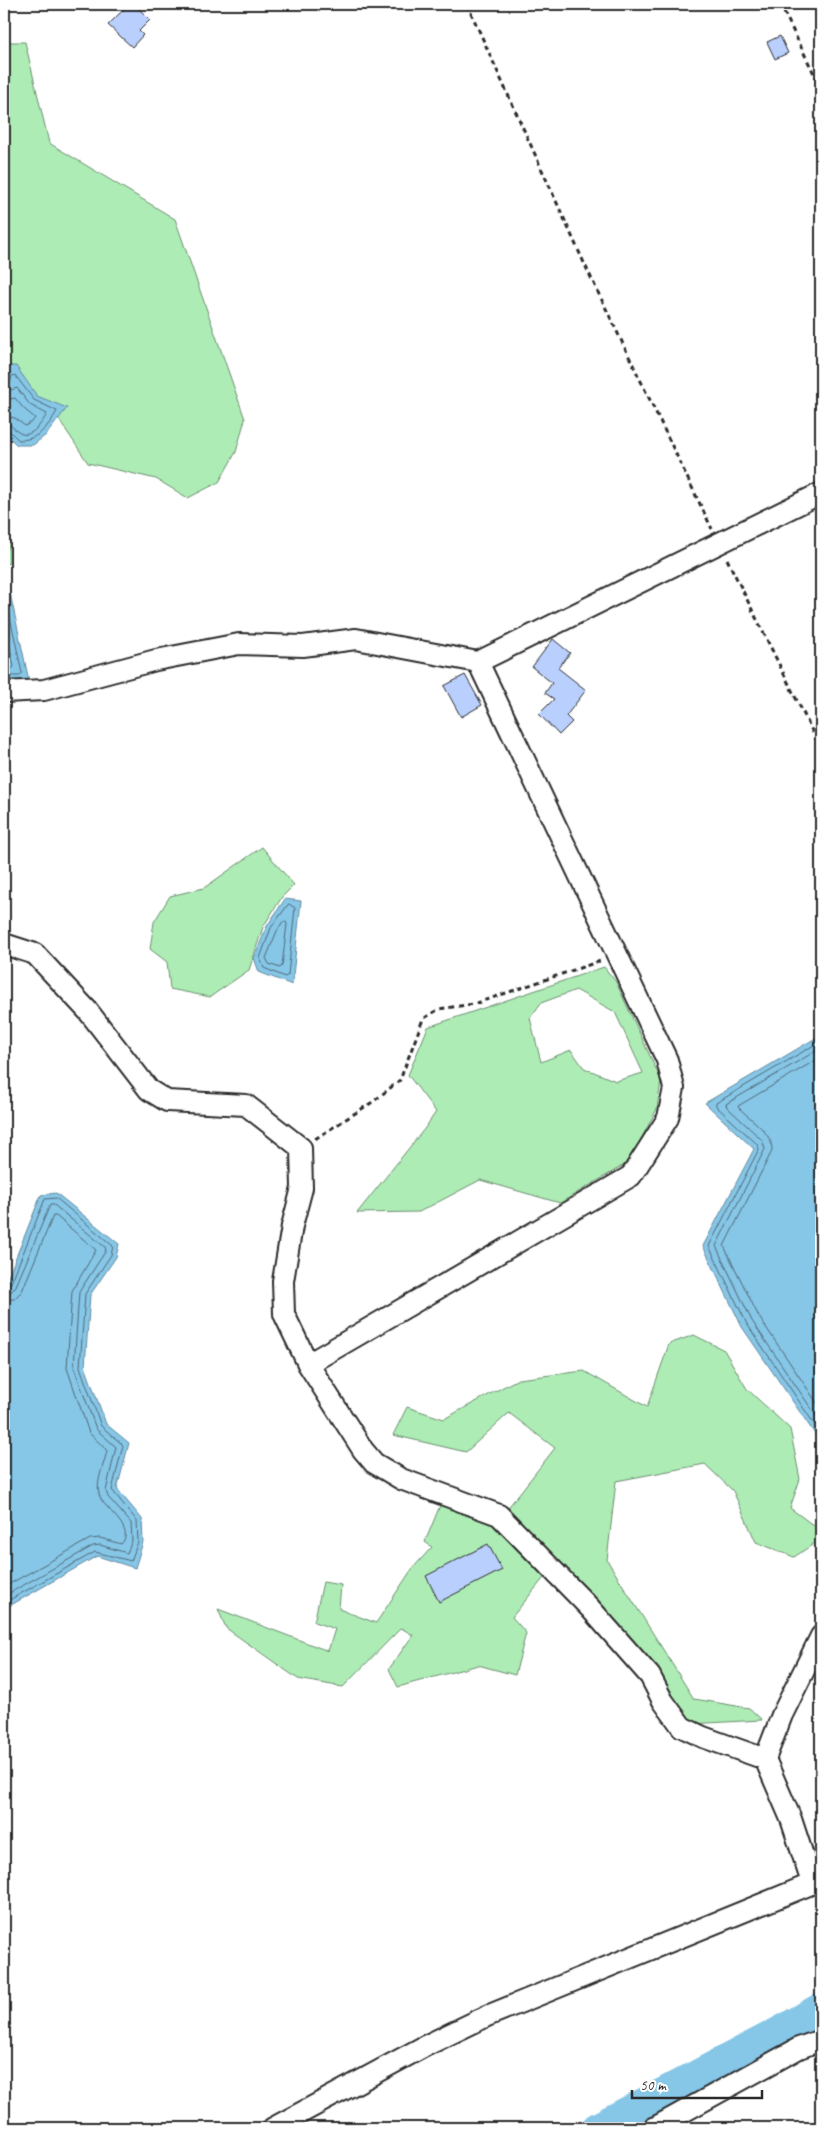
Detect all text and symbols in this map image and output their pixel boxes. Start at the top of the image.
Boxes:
scale bar [632,2067,762,2099]
text: 50 m [640,2076,667,2095]

